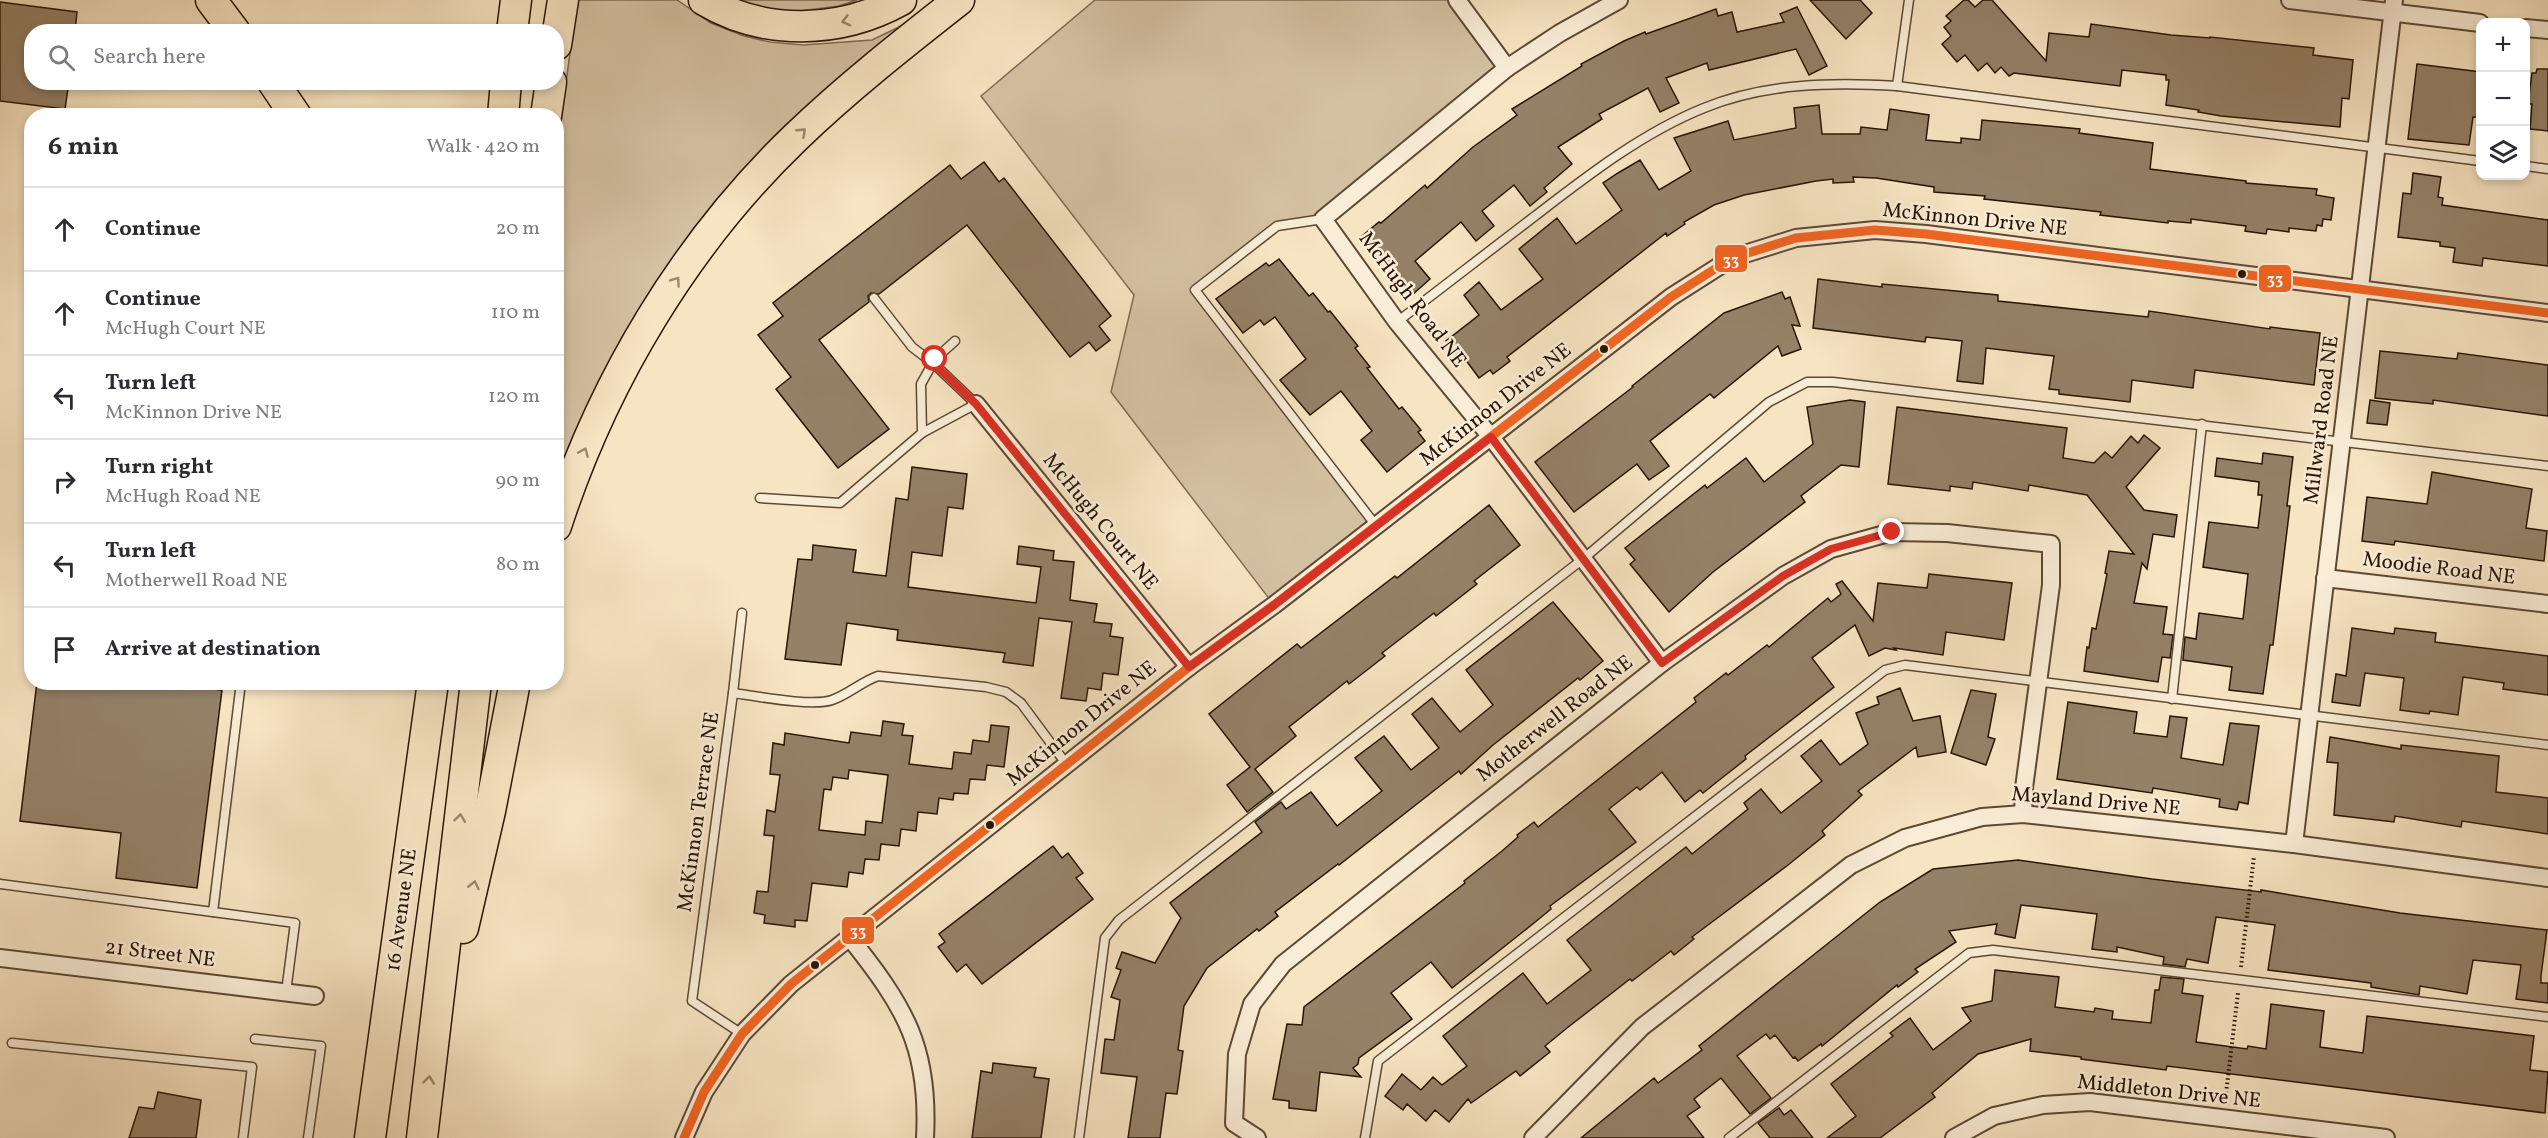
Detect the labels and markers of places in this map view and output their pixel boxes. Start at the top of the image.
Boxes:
unlabelled marker [2236,268,2248,280]
unlabelled marker [1598,343,1610,355]
unlabelled marker [984,819,996,831]
unlabelled marker [809,959,821,971]

